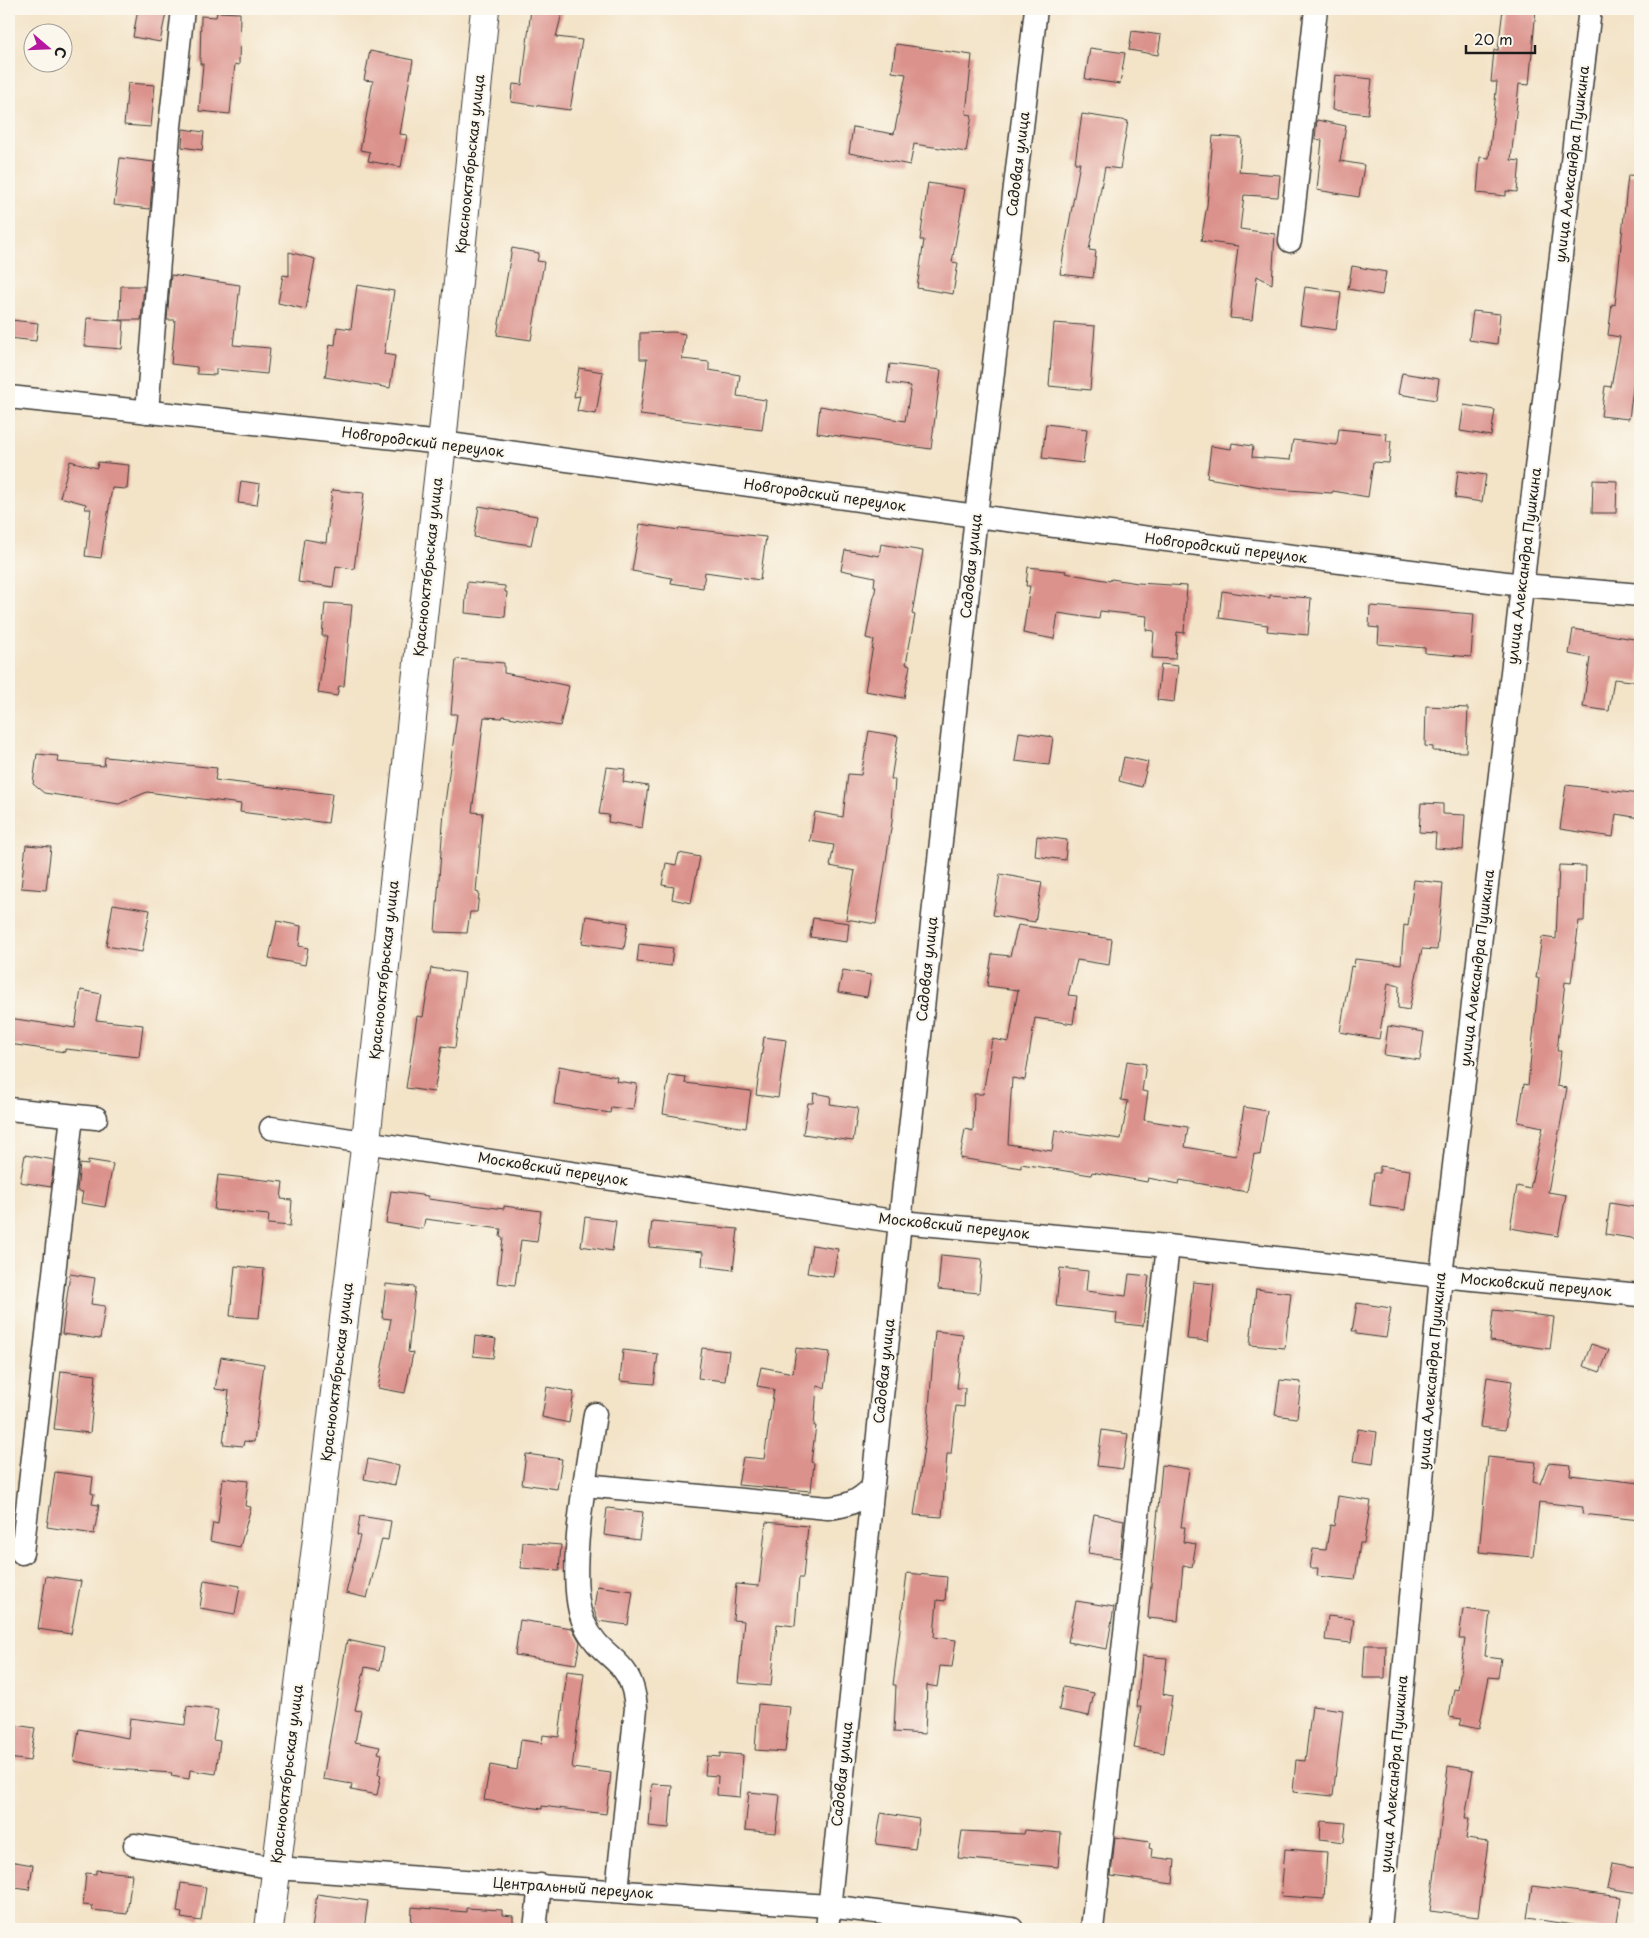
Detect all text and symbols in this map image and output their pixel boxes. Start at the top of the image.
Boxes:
north arrow [22,22,72,72]
scale bar [1466,22,1535,54]
text: 20 m [1474,27,1513,50]
text: С [49,44,72,61]
street label: улица Александра Пушкина [1549,64,1594,264]
street label: Краснооктябрьская улица [450,73,489,255]
street label: Садовая улица [1001,110,1034,217]
street label: Новгородский переулок [341,421,506,462]
street label: улица Александра Пушкина [1501,466,1546,666]
street label: Новгородский переулок [743,473,908,516]
street label: Краснооктябрьская улица [408,476,447,658]
street label: Садовая улица [955,512,986,619]
street label: Новгородский переулок [1144,527,1309,568]
street label: улица Александра Пушкина [1454,868,1499,1068]
street label: Краснооктябрьская улица [364,879,403,1061]
street label: Садовая улица [911,915,942,1022]
street label: Московский переулок [476,1146,630,1191]
street label: Московский переулок [877,1207,1031,1244]
street label: Московский переулок [1460,1267,1613,1302]
street label: улица Александра Пушкина [1412,1271,1451,1471]
street label: Краснооктябрьская улица [315,1281,358,1463]
street label: Садовая улица [868,1317,899,1424]
street label: улица Александра Пушкина [1374,1674,1413,1874]
street label: Краснооктябрьская улица [265,1683,308,1865]
street label: Садовая улица [826,1720,857,1827]
street label: Центральный переулок [492,1871,655,1904]

